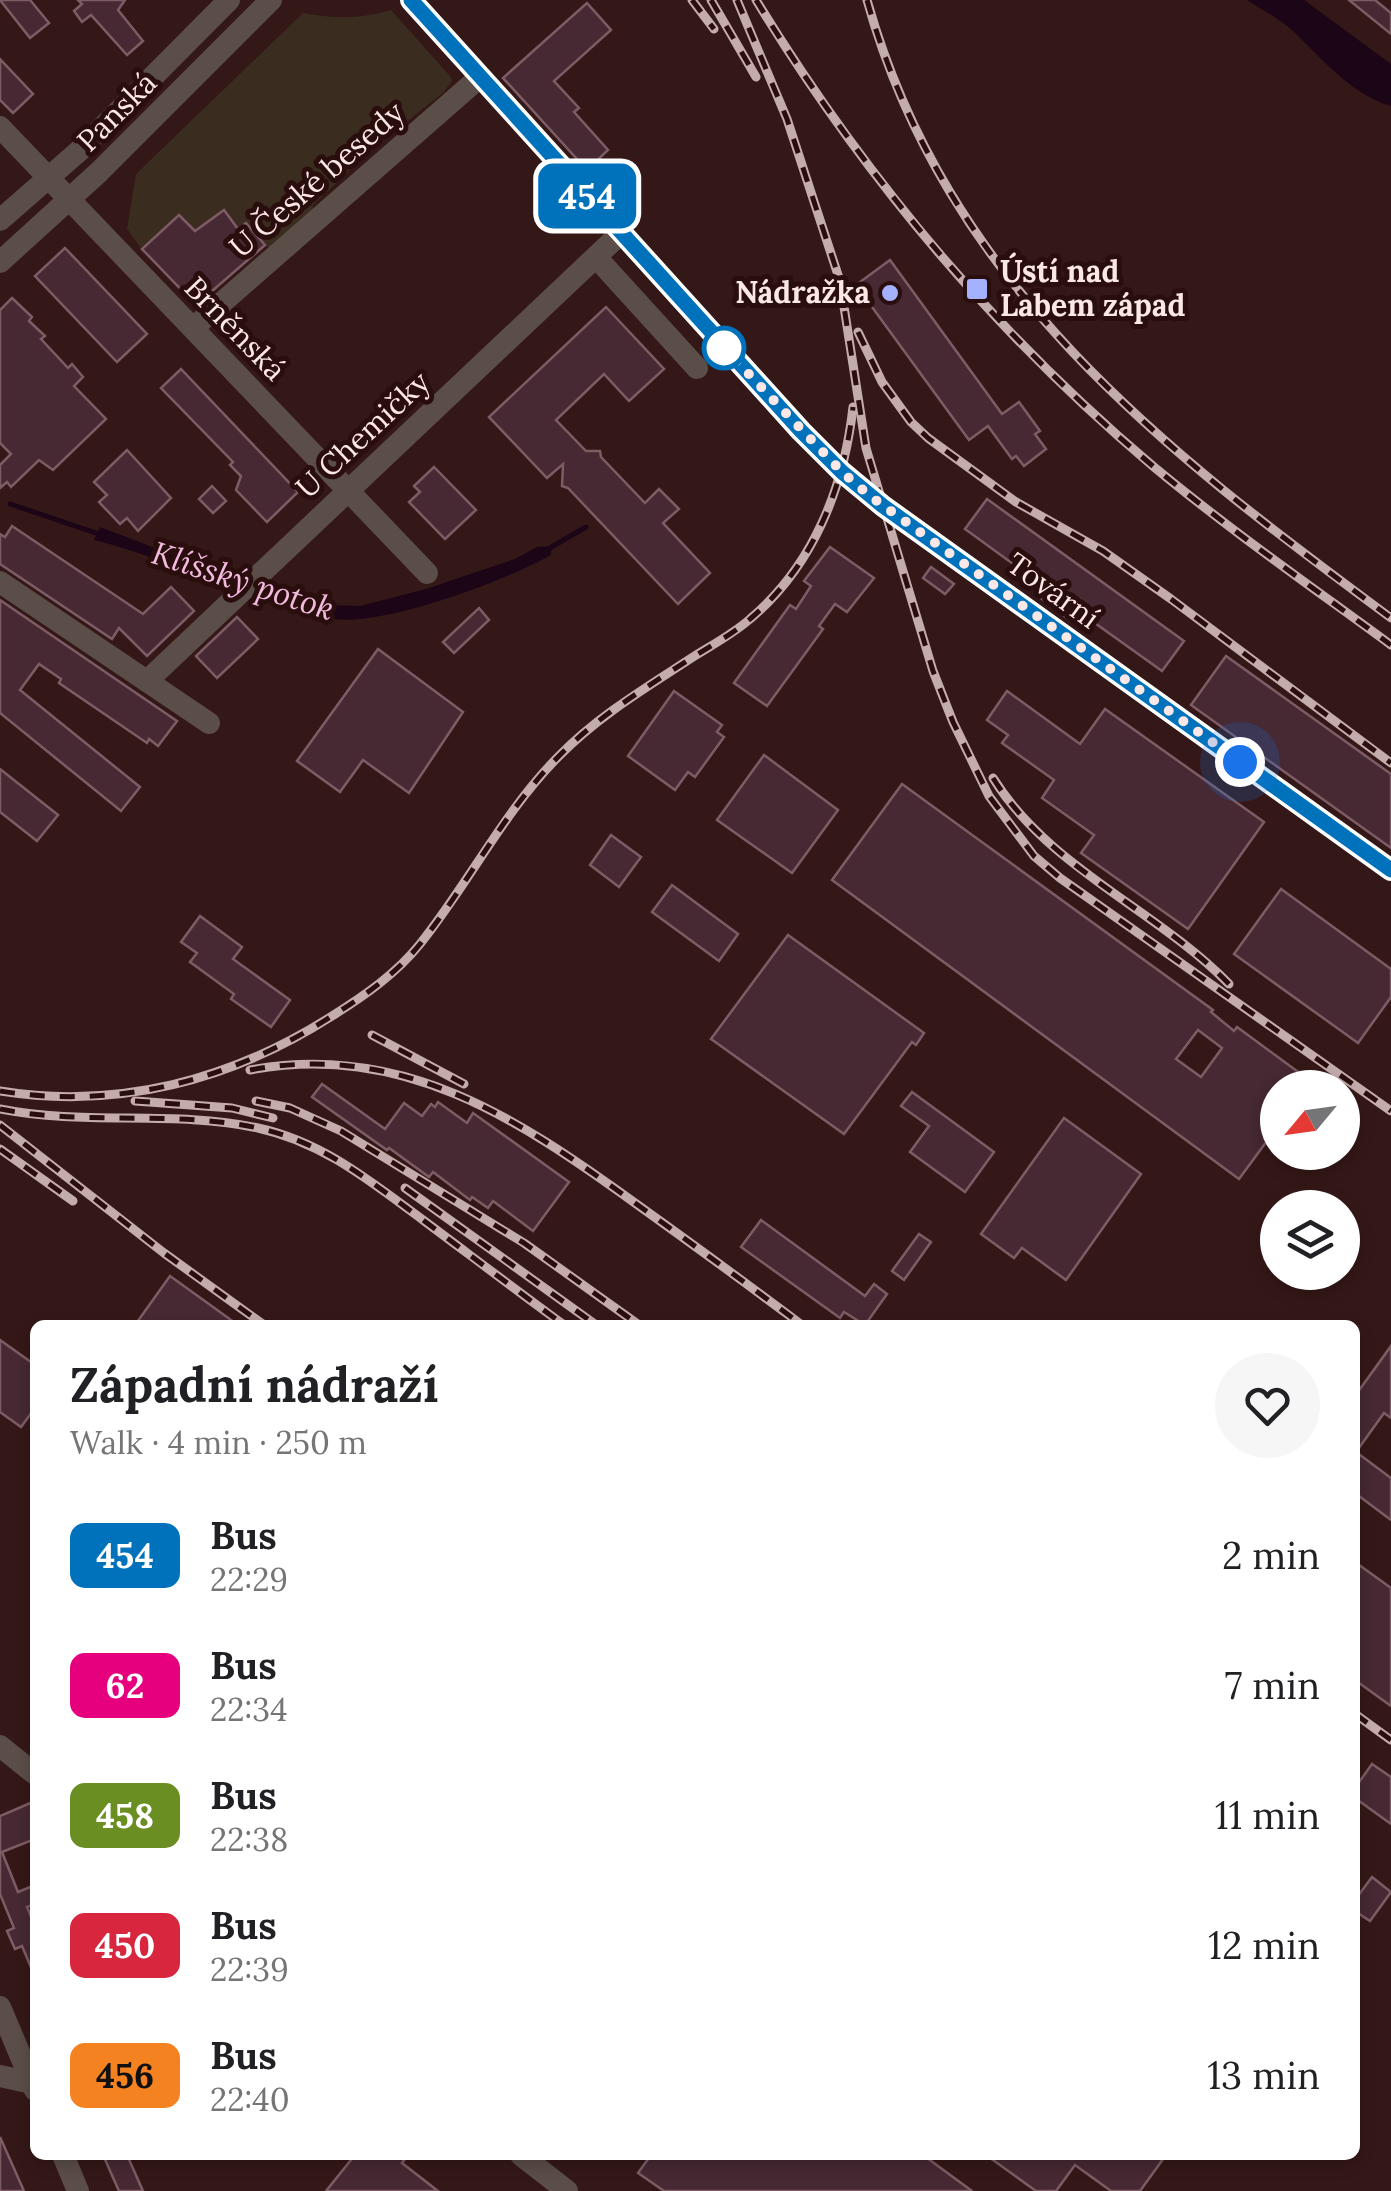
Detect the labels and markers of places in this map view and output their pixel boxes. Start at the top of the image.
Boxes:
place label: Ústí nad Labem západ [1000,252,1186,324]
place label: Nádražka [735,273,870,311]
marker: Ústí nad Labem západ [964,276,990,302]
marker: Nádražka [879,282,901,304]
unlabelled marker [703,327,745,369]

